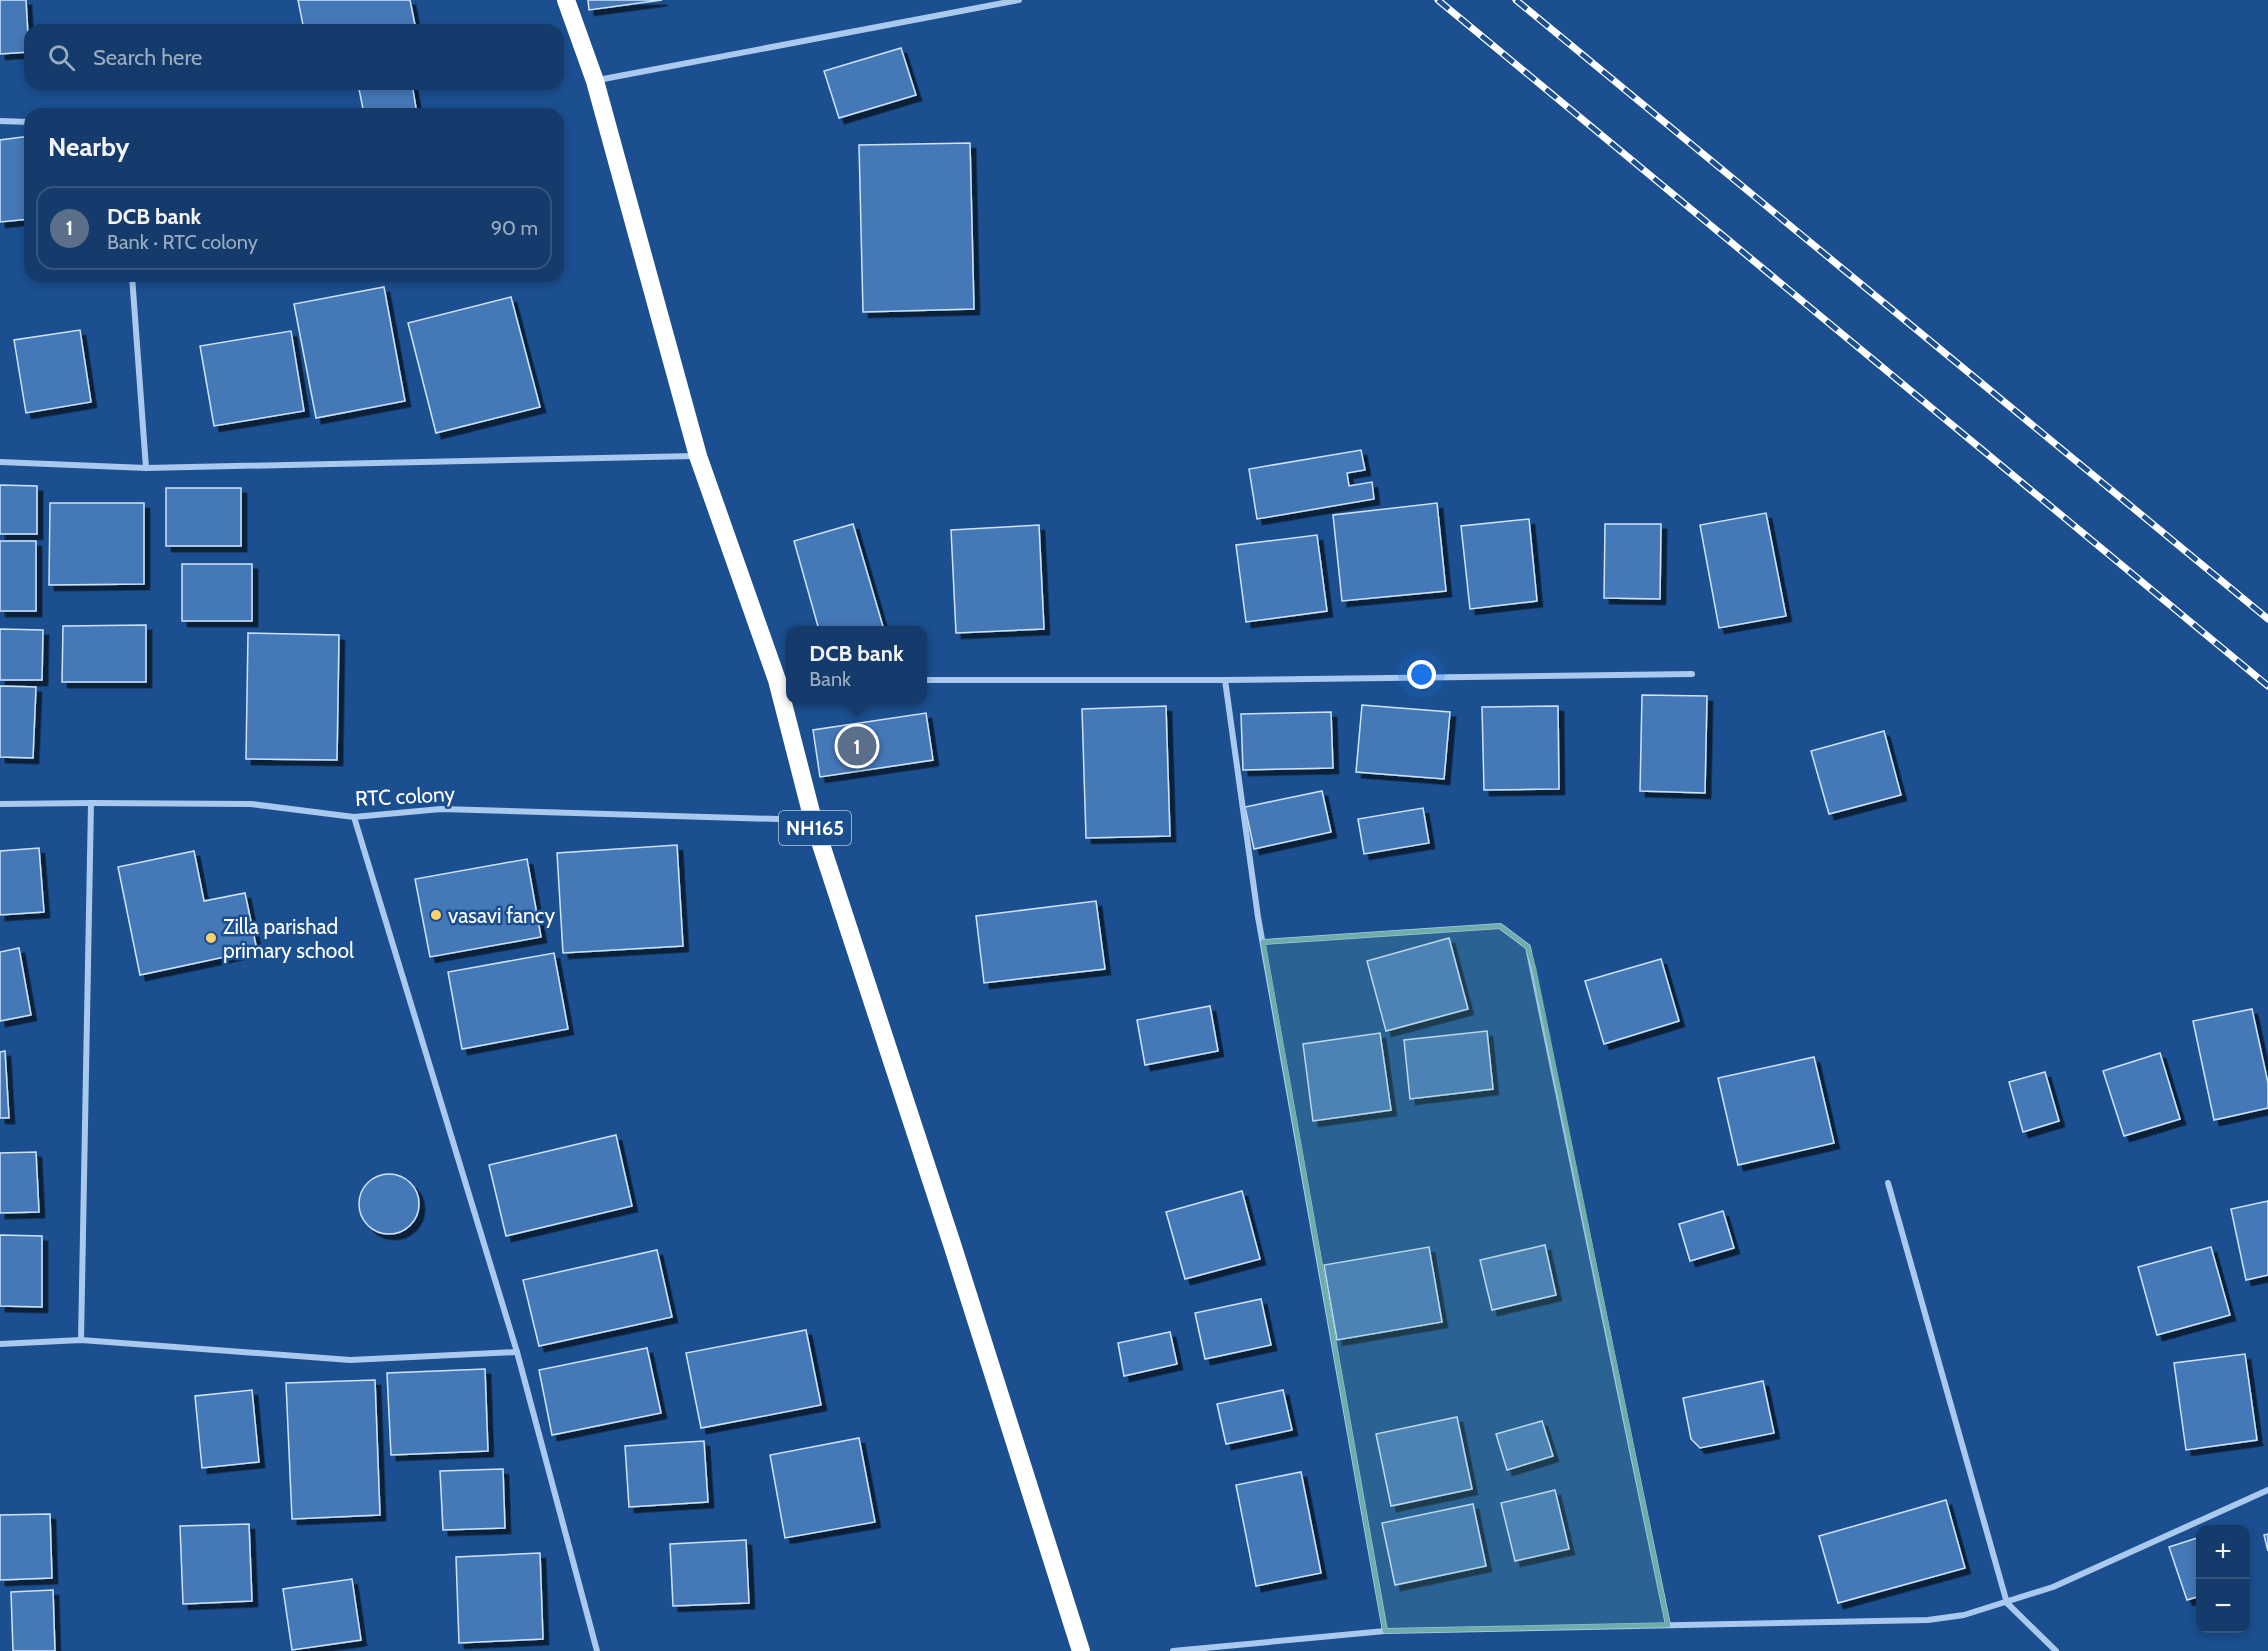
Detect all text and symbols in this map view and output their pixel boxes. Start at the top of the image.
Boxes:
search box [24,24,564,90]
icon: search [45,41,78,74]
text: Search here [93,44,202,71]
text: Nearby [48,131,129,163]
text: DCB bank [107,203,201,230]
text: 1 [66,216,73,240]
text: 90 m [491,216,538,240]
text: Bank · RTC colony [107,230,258,254]
popup [786,626,927,704]
text: DCB bank [809,640,904,667]
your location [1407,660,1436,689]
text: Bank [809,667,851,691]
pin: 1 [838,724,876,768]
street label: RTC colony [354,781,456,811]
road number: NH165 [779,811,851,845]
place label: vasavi fancy [448,903,555,928]
marker: vasavi fancy [429,908,443,922]
place label: Zilla parishad primary school [223,914,354,963]
marker: Zilla parishad primary school [204,931,218,945]
map controls [2196,1525,2250,1633]
button: + [2196,1525,2250,1579]
button: − [2196,1579,2250,1633]

